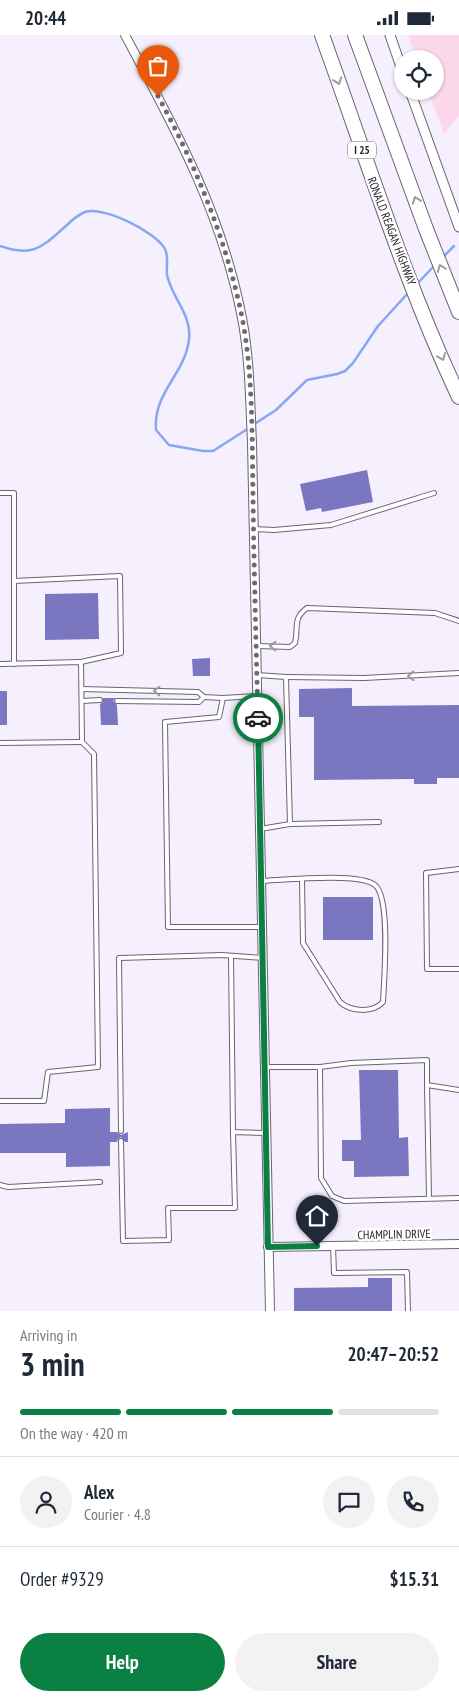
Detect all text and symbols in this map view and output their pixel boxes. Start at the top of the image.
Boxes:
text: 20:44 [25,6,66,30]
pin [137,45,179,96]
map controls [394,50,444,100]
button: locate [394,50,444,100]
icon: bag [144,52,172,80]
one-way arrow [332,76,342,85]
road number: I 25 [348,141,376,159]
street label: RONALD REAGAN HIGHWAY [364,175,420,288]
one-way arrow [412,196,422,205]
one-way arrow [437,264,448,273]
one-way arrow [435,352,446,361]
one-way arrow [269,641,277,652]
one-way arrow [406,671,414,682]
one-way arrow [153,685,161,696]
courier [233,693,283,743]
icon: car [244,704,272,732]
pin [296,1195,338,1246]
icon: home [303,1202,331,1230]
street label: CHAMPLIN DRIVE [357,1226,431,1242]
text: Arriving in [20,1325,77,1345]
text: 20:47–20:52 [347,1342,439,1366]
text: 3 min [20,1343,85,1385]
text: On the way · 420 m [20,1423,128,1443]
button: person [20,1476,72,1528]
button: chat [323,1476,375,1528]
button: phone [387,1476,439,1528]
text: Alex [84,1480,114,1504]
text: Courier · 4.8 [84,1504,151,1524]
text: Order #9329 [20,1567,104,1591]
text: $15.31 [390,1567,439,1591]
button: Help [20,1633,225,1691]
button: Share [235,1633,439,1691]

